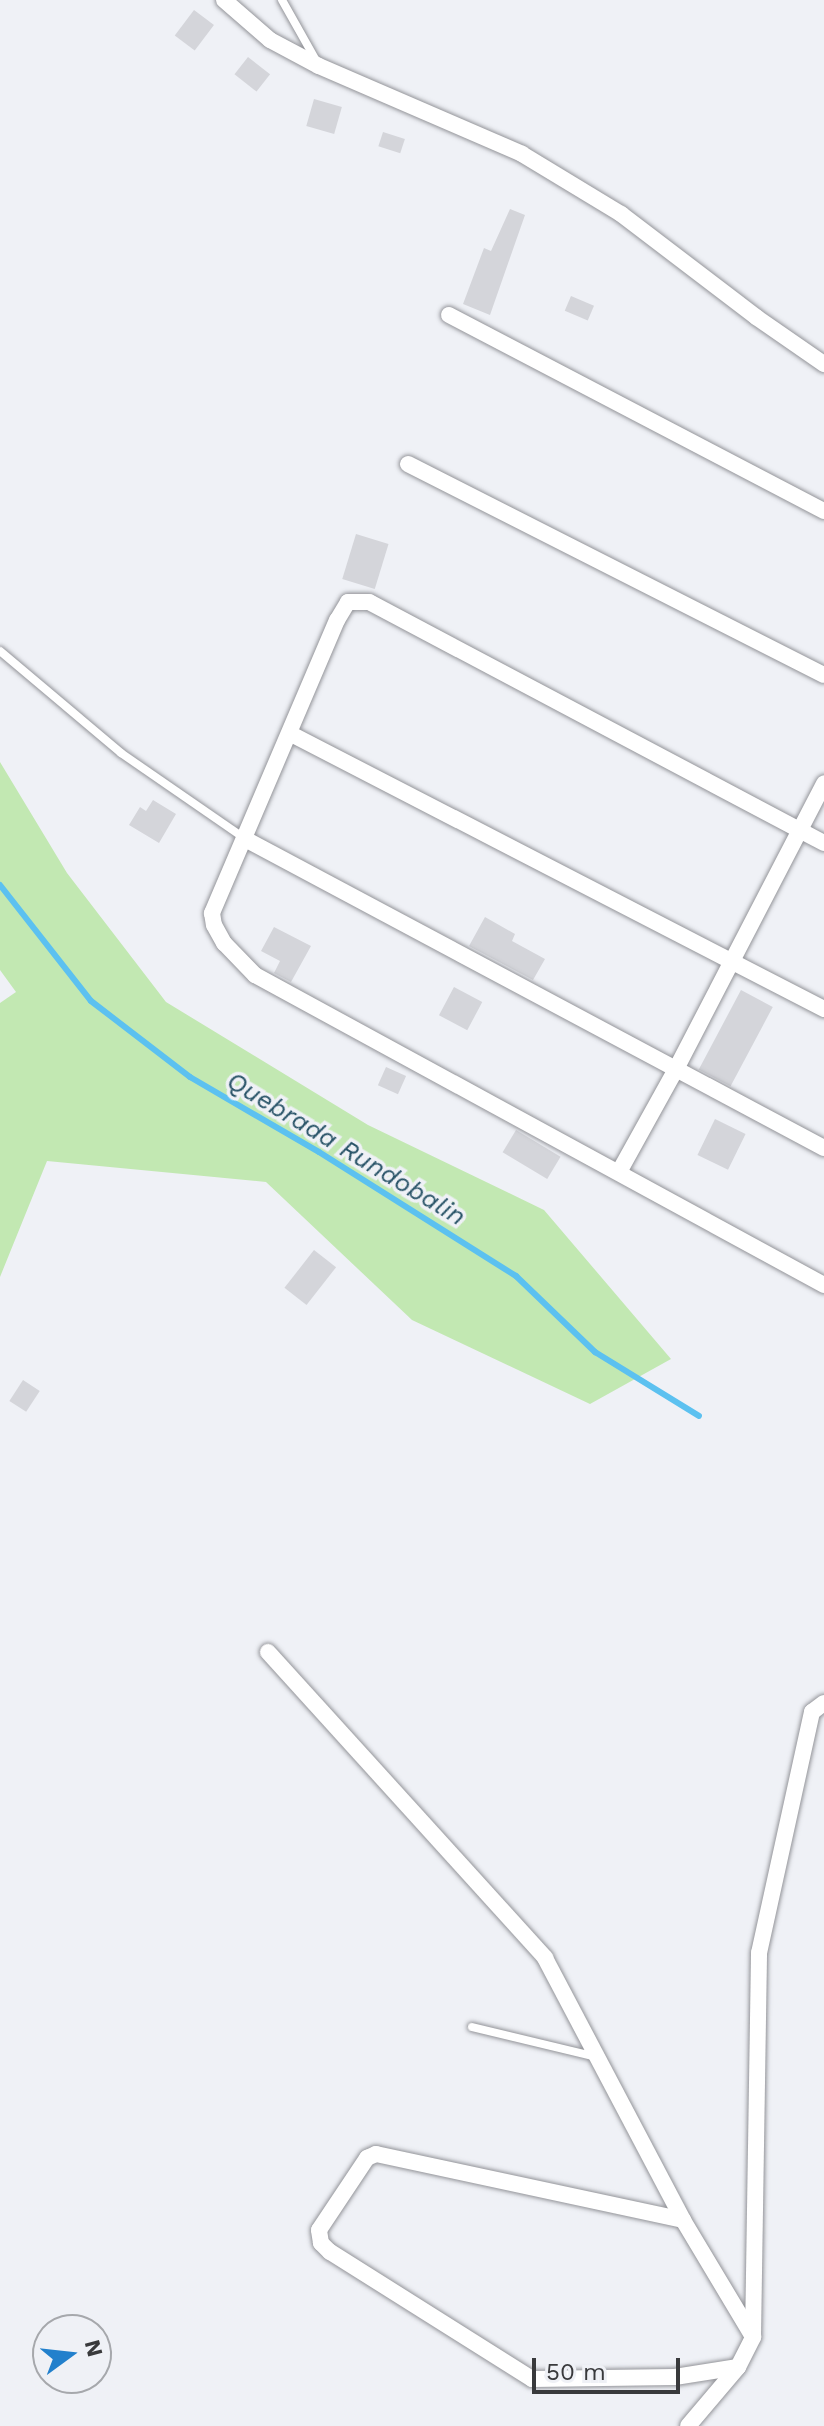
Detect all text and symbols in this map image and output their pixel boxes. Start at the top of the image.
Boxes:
water label: Quebrada Rundobalin [221,1065,471,1233]
north arrow [32,2314,112,2394]
text: N [80,2337,108,2359]
scale bar [536,2342,684,2392]
text: 50 m [546,2358,606,2386]

